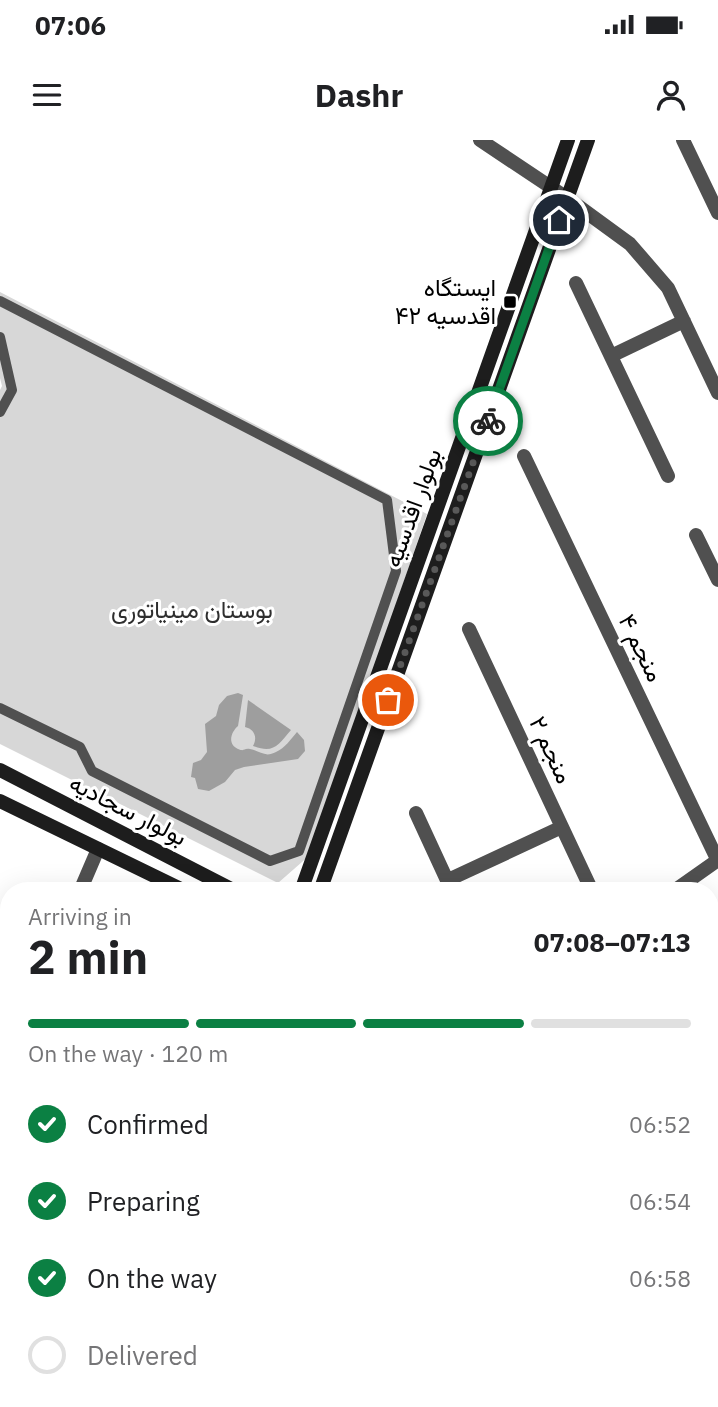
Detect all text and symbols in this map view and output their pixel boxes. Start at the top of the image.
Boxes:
text: 07:06 [35,8,106,42]
text: Dashr [315,74,403,116]
icon: menu [28,76,66,114]
icon: person [652,76,690,114]
pin [529,190,589,250]
icon: home [540,201,578,239]
place label: ایستگاه اقدسیه ۴۲ [395,271,496,331]
marker: ایستگاه اقدسیه ۴۲ [502,294,518,310]
courier [453,386,523,456]
icon: bike [469,402,507,440]
street label: بولوار اقدسیه [376,444,448,571]
park label: بوستان مینیاتوری [111,593,273,625]
street label: منجم ۴ [611,608,672,687]
pin [358,670,418,730]
icon: bag [369,681,407,719]
street label: منجم ۲ [522,711,581,789]
street label: بولوار سجادیه [64,766,193,852]
text: Arriving in [28,901,132,931]
text: 07:08–07:13 [534,925,691,959]
text: 2 min [28,927,148,987]
text: On the way · 120 m [28,1038,228,1068]
icon: check [28,1105,66,1143]
text: Confirmed [87,1107,209,1141]
text: 06:52 [629,1109,691,1139]
icon: check [28,1182,66,1220]
text: Preparing [87,1184,200,1218]
text: 06:54 [629,1186,691,1216]
icon: check [28,1259,66,1297]
text: On the way [87,1261,217,1295]
text: 06:58 [629,1263,691,1293]
text: Delivered [87,1338,198,1372]

